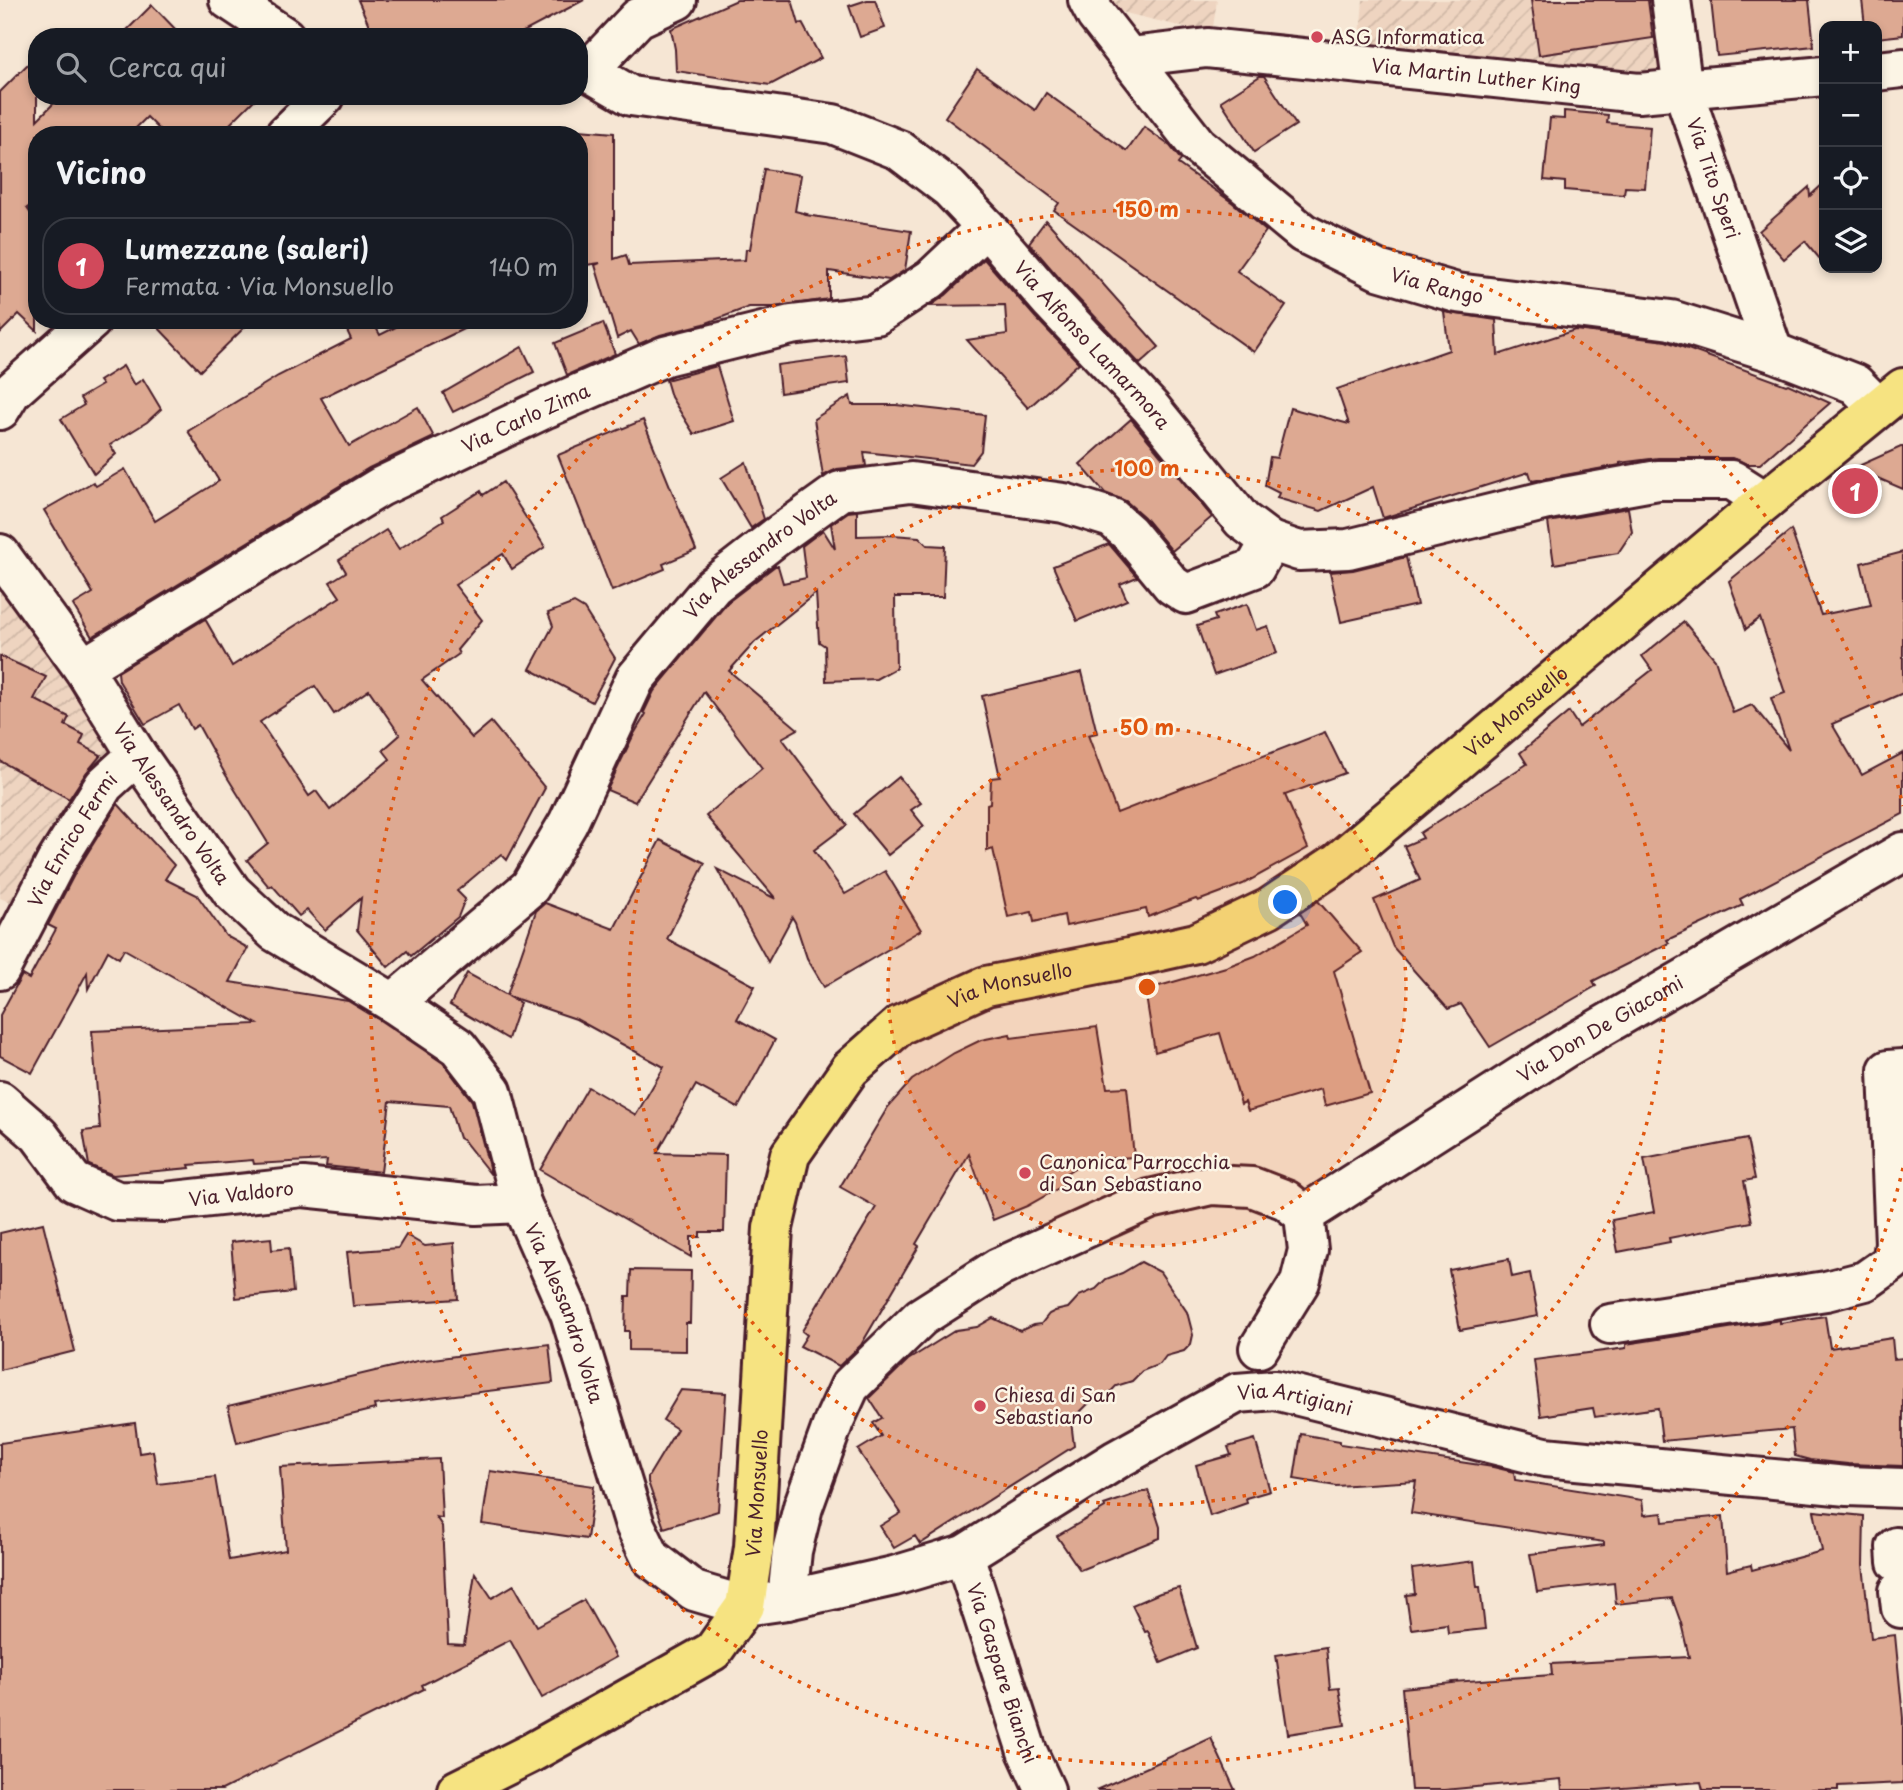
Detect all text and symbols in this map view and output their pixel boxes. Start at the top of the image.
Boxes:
map controls [1819,21,1882,273]
button: + [1819,21,1882,84]
place label: ASG Informatica [1331,22,1485,50]
search box [28,28,588,105]
marker: ASG Informatica [1309,29,1325,45]
text: Cerca qui [108,47,227,86]
icon: search [52,48,90,86]
street label: Via Martin Luther King [1370,50,1582,100]
button: − [1819,84,1882,147]
street label: Via Tito Speri [1680,114,1748,242]
button: locate [1819,147,1882,210]
text: Vicino [56,149,146,194]
text: 150 m [1115,192,1179,224]
button: layers [1819,210,1882,273]
text: Lumezzane (saleri) [125,229,369,268]
text: 1 [76,249,87,284]
text: 140 m [489,249,558,284]
street label: Via Alfonso Lamarmora [1008,254,1178,435]
street label: Via Rango [1387,259,1485,309]
text: Fermata · Via Monsuello [125,268,394,303]
street label: Via Carlo Zima [457,376,594,459]
text: 100 m [1114,451,1180,483]
pin: 1 [1832,465,1878,517]
street label: Via Alessandro Volta [676,483,842,625]
street label: Via Monsuello [1457,659,1573,763]
text: 50 m [1120,710,1174,742]
street label: Via Alessandro Volta [107,717,238,890]
street label: Via Enrico Fermi [20,765,123,912]
your location [1268,885,1302,919]
street label: Via Monsuello [943,954,1074,1015]
street label: Via Don De Giacomi [1511,968,1688,1088]
centre of rings [1135,975,1159,999]
place label: Canonica Parrocchia di San Sebastiano [1039,1147,1230,1197]
marker: Canonica Parrocchia di San Sebastiano [1017,1165,1033,1181]
street label: Via Valdoro [187,1173,295,1212]
street label: Via Alessandro Volta [519,1218,612,1407]
street label: Via Artigiani [1236,1375,1356,1422]
place label: Chiesa di San Sebastiano [994,1380,1116,1430]
marker: Chiesa di San Sebastiano [972,1398,988,1414]
street label: Via Monsuello [738,1428,774,1559]
street label: Via Gaspare Bianchi [961,1579,1046,1767]

